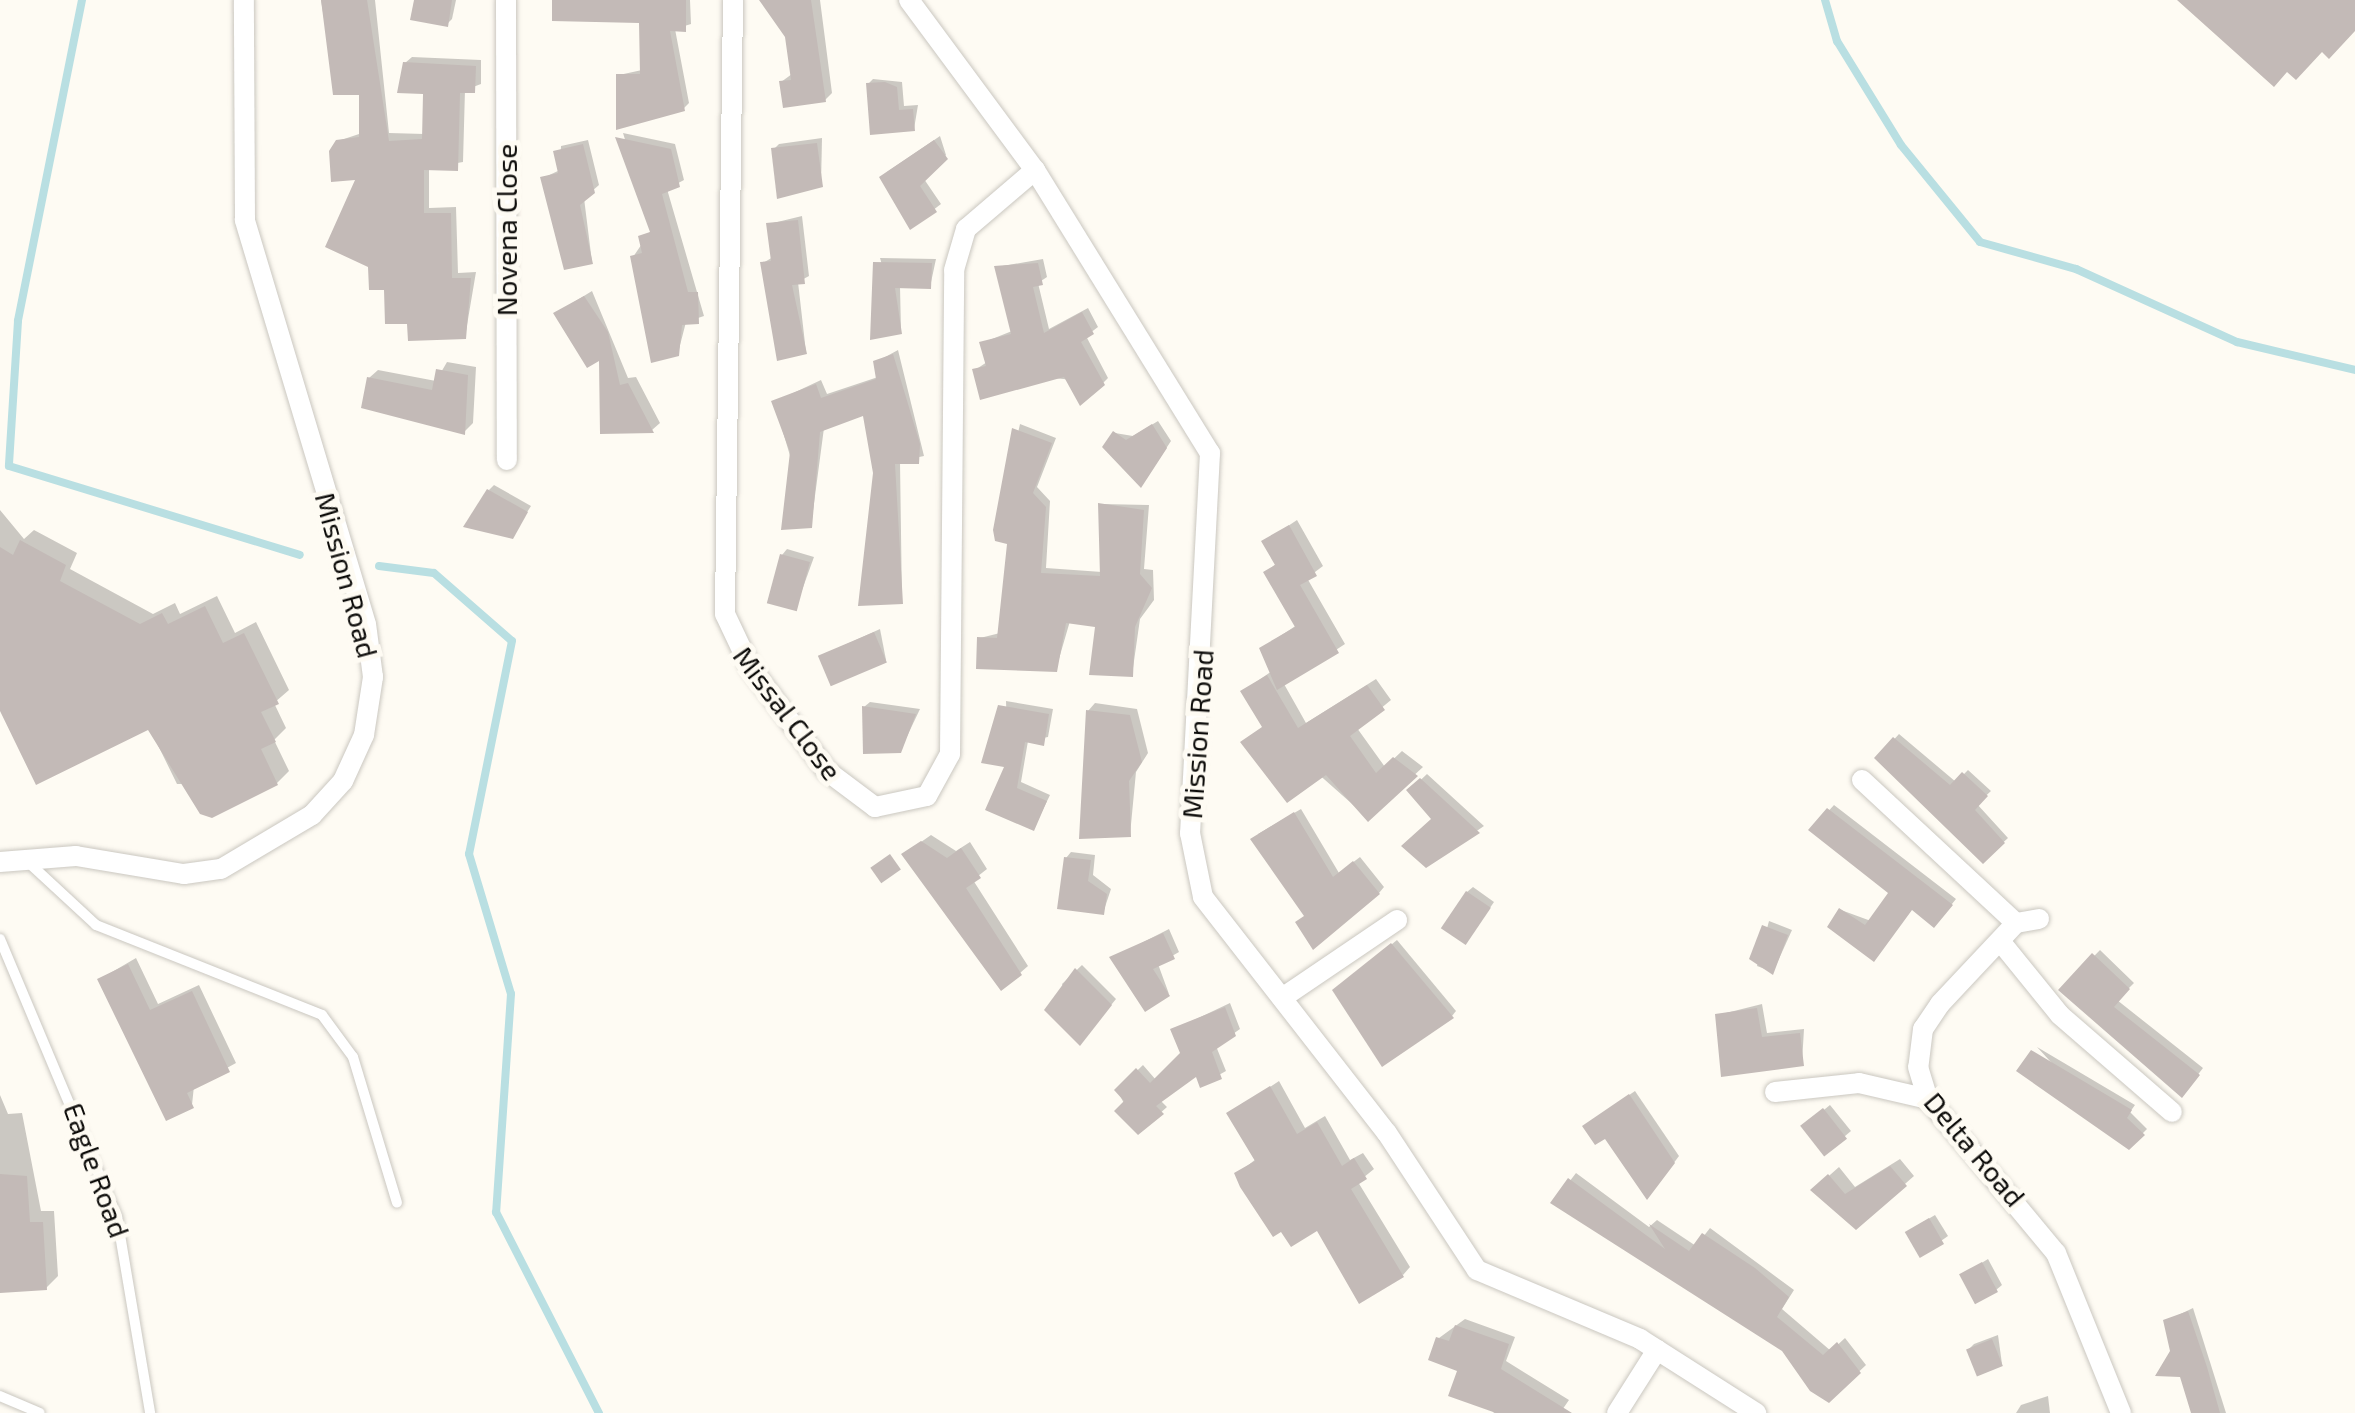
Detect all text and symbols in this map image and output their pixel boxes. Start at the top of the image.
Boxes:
street label: Novena Close [489,144,523,316]
street label: Mission Road [309,489,385,661]
street label: Missal Close [727,639,849,787]
street label: Mission Road [1174,648,1220,820]
street label: Delta Road [1918,1085,2032,1213]
street label: Eagle Road [57,1098,137,1242]

